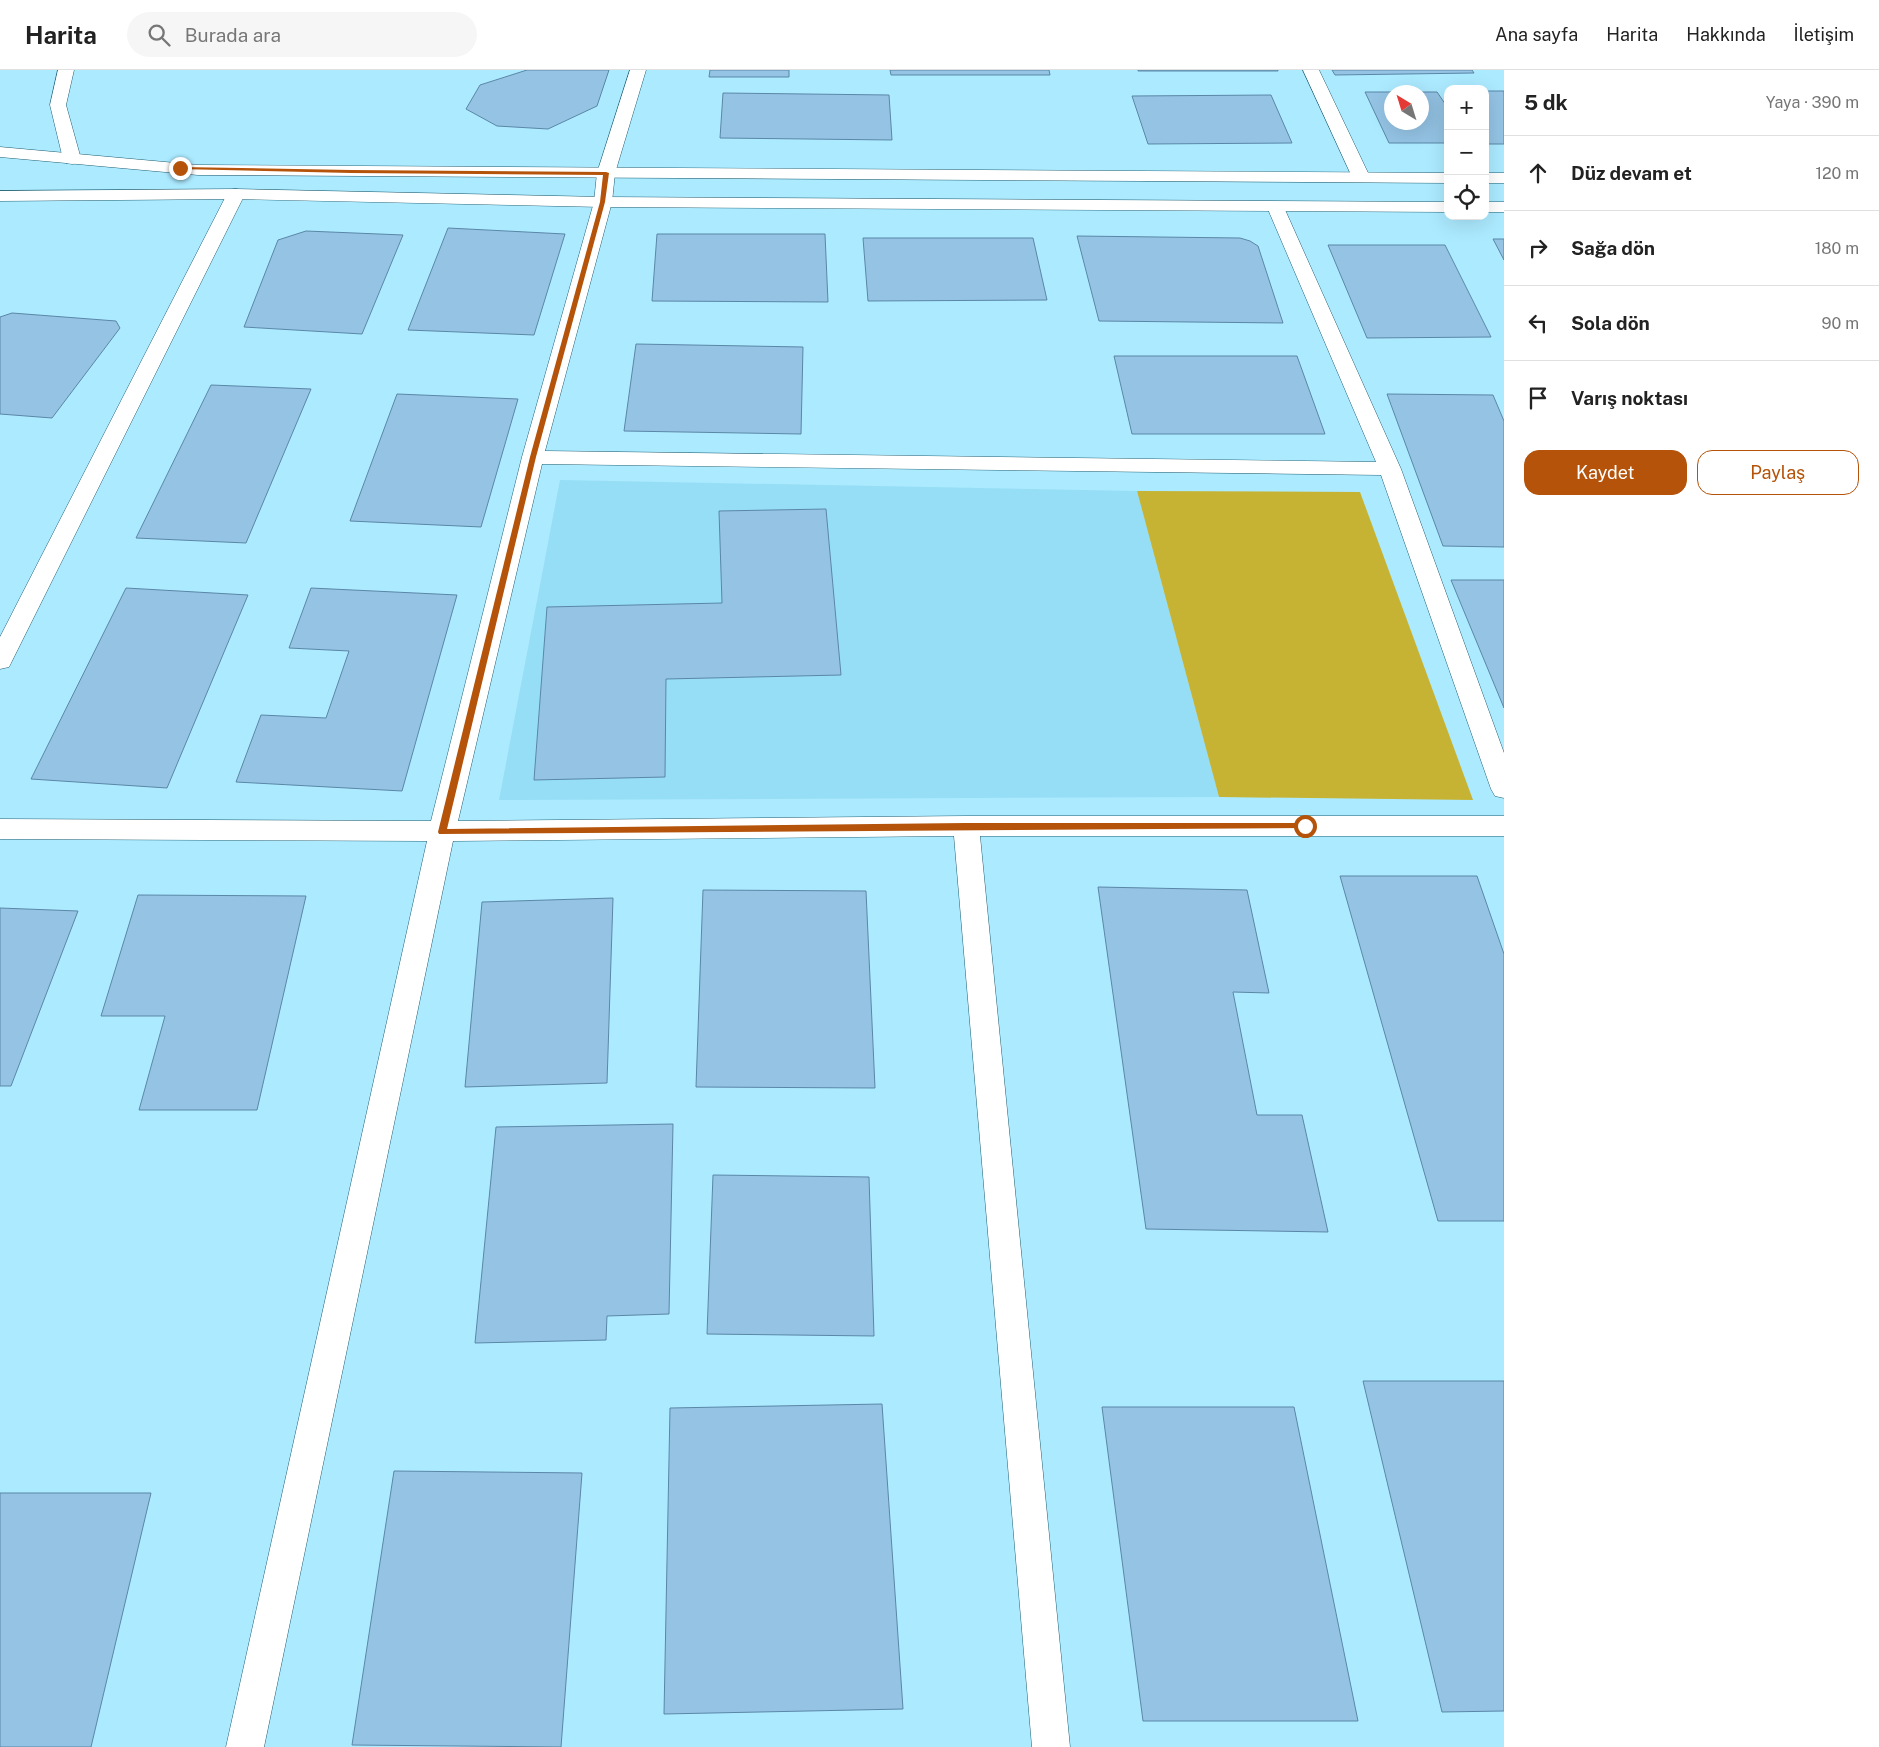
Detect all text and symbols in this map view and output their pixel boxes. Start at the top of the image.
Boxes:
search box [127,12,477,57]
text: Harita [25,21,97,49]
icon: search [145,21,173,49]
text: Burada ara [185,24,281,46]
text: Ana sayfa [1495,24,1578,45]
text: Harita [1606,24,1658,45]
text: Hakkında [1686,24,1766,45]
text: İletişim [1794,24,1854,45]
north arrow [1384,85,1429,130]
map controls [1444,85,1489,220]
button: + [1444,85,1489,130]
text: 5 dk [1524,90,1568,115]
text: Yaya · 390 m [1766,93,1859,112]
button: − [1444,130,1489,175]
route end [169,157,192,180]
icon: ahead [1524,159,1552,187]
text: Düz devam et [1571,162,1692,184]
text: 120 m [1815,164,1859,183]
button: locate [1444,175,1489,220]
icon: right [1524,234,1552,262]
text: Sağa dön [1571,237,1655,259]
text: 180 m [1815,239,1859,258]
icon: left [1524,309,1552,337]
text: Sola dön [1571,312,1650,334]
text: 90 m [1822,314,1859,333]
icon: arrive [1524,384,1552,412]
text: Varış noktası [1571,387,1688,409]
button: Kaydet [1524,450,1687,495]
button: Paylaş [1697,450,1859,495]
route start [1294,815,1317,838]

